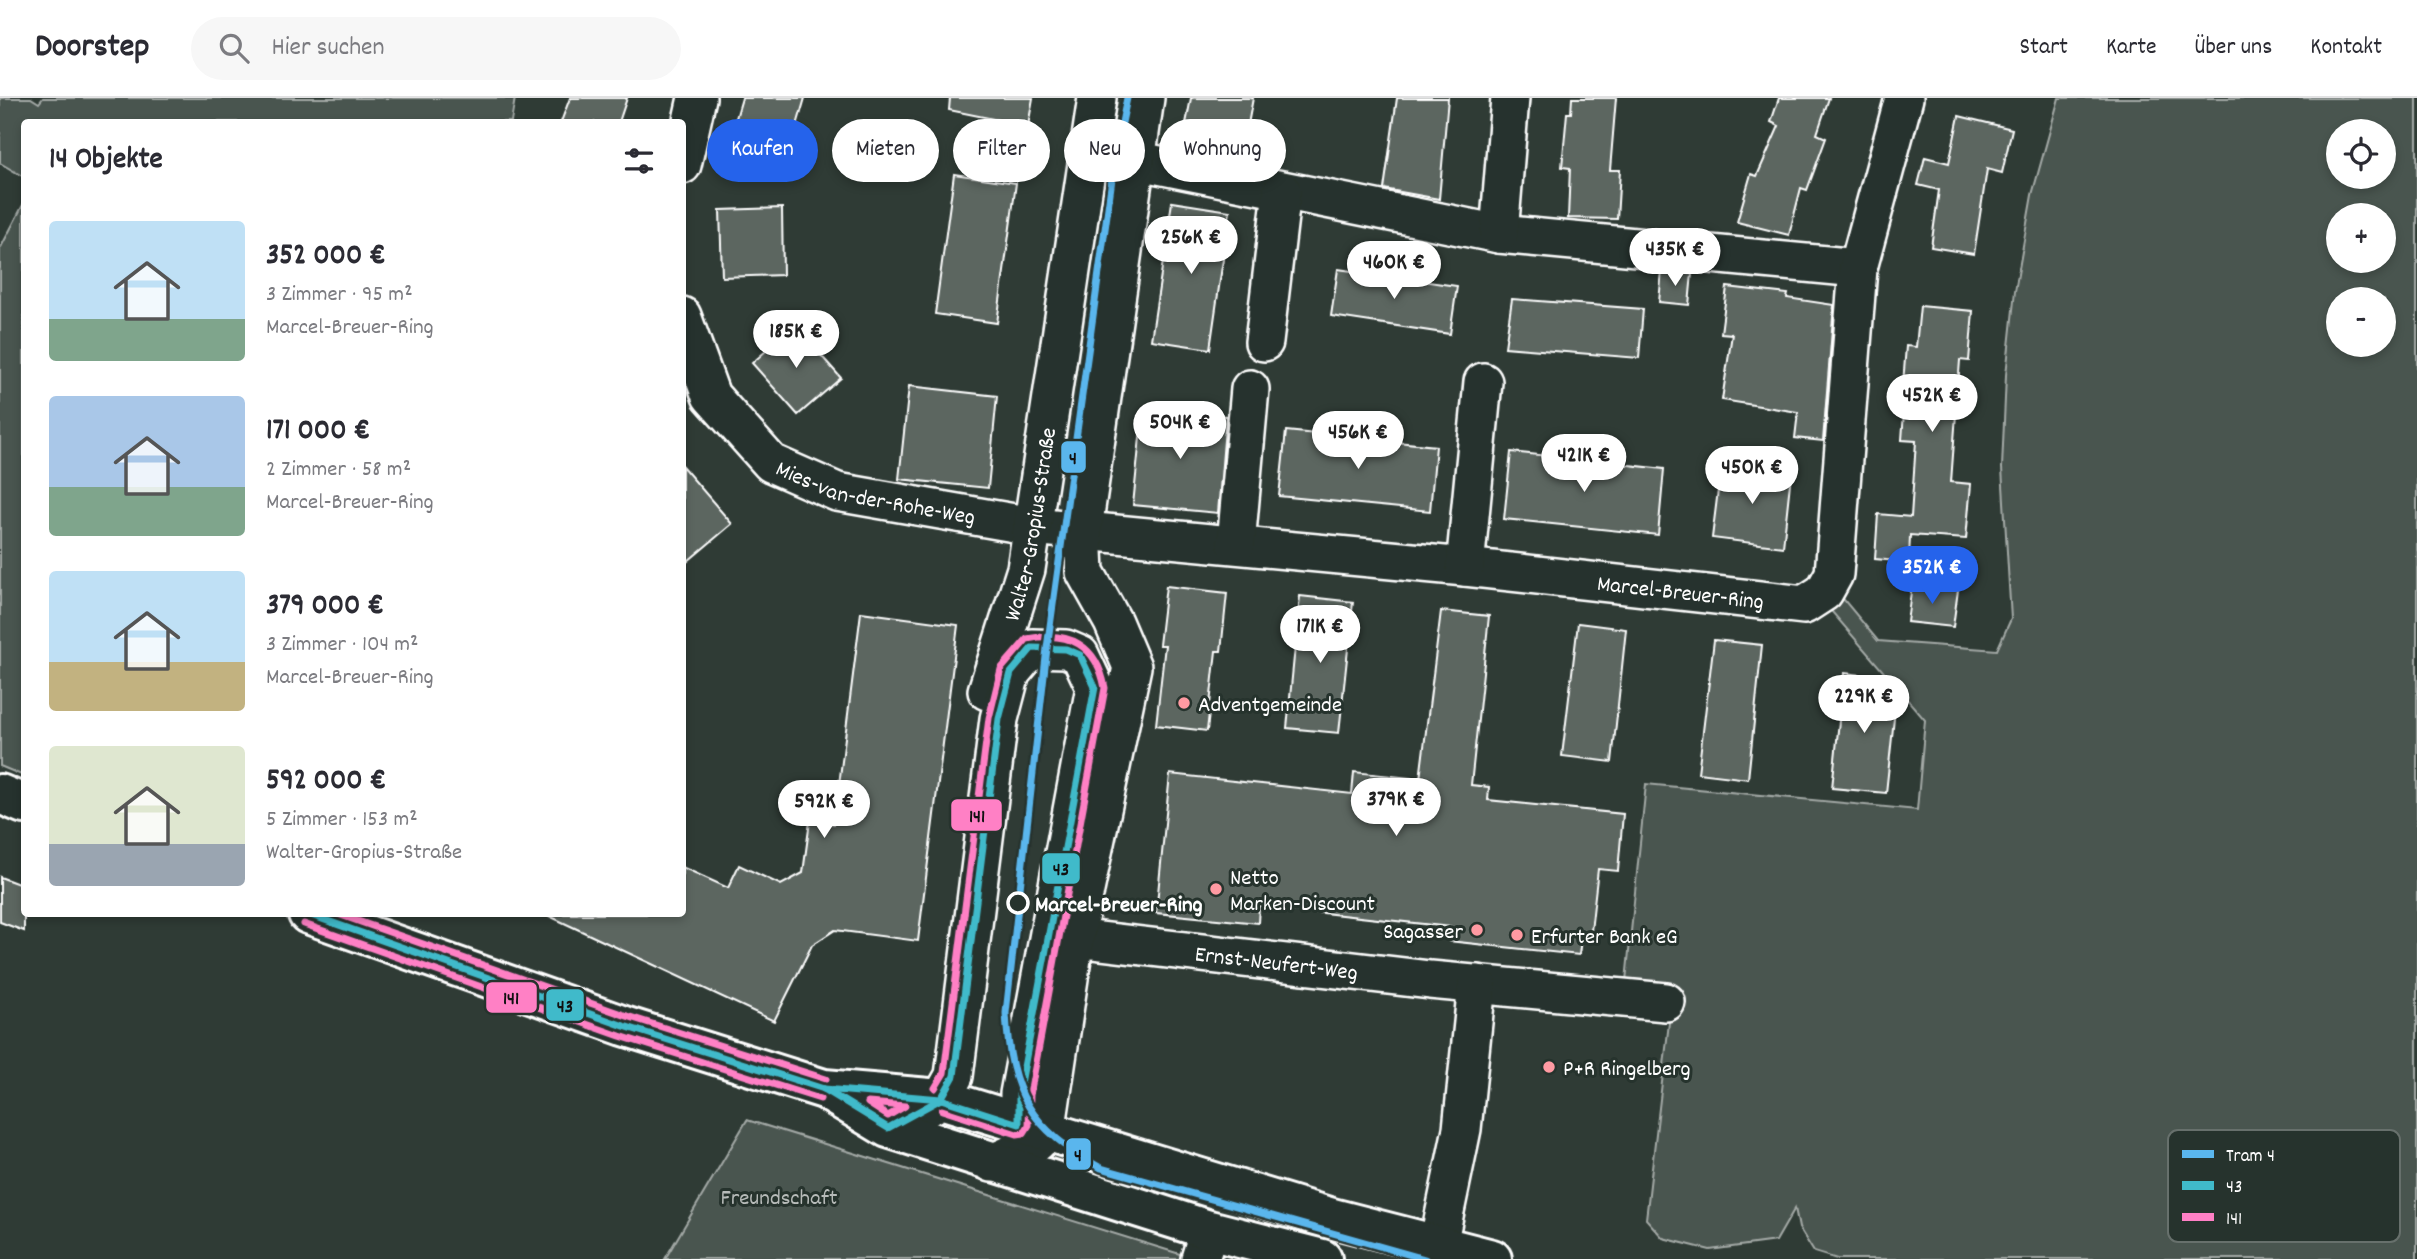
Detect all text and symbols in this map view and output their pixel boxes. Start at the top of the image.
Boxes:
search box [191,17,681,80]
text: Doorstep [35,25,149,72]
icon: search [215,29,253,67]
text: Hier suchen [271,30,385,67]
text: Start [2019,31,2068,65]
text: Karte [2106,31,2157,65]
text: Über uns [2195,31,2272,65]
text: Kontakt [2310,31,2382,65]
chip: Kaufen [707,119,818,182]
chip: Mieten [832,119,939,182]
chip: Filter [953,119,1050,182]
chip: Neu [1064,119,1145,182]
chip: Wohnung [1159,119,1286,182]
map controls [2326,119,2396,357]
button: locate [2326,119,2396,189]
text: 14 Objekte [49,140,163,183]
icon: filters [620,142,658,180]
button: + [2326,203,2396,273]
pin: 256K € [1134,216,1248,276]
text: 256K € [1161,222,1221,255]
pin: 435K € [1618,228,1732,288]
text: 435K € [1645,234,1705,267]
text: 352 000 € [266,236,386,279]
pin: 460K € [1337,242,1451,301]
text: 460K € [1363,247,1425,280]
icon: home [105,249,189,333]
text: 3 Zimmer · 95 m² [266,279,413,312]
button: − [2326,287,2396,357]
pin: 185K € [739,310,853,370]
text: Marcel-Breuer-Ring [266,312,434,345]
text: 185K € [769,316,823,349]
pin: 452K € [1875,374,1989,434]
text: 452K € [1903,380,1961,413]
pin: 504K € [1123,402,1237,461]
text: 504K € [1149,407,1211,440]
text: 171 000 € [266,411,370,454]
pin: 456K € [1301,412,1415,471]
text: 456K € [1328,417,1388,450]
icon: home [105,424,189,508]
street label: Walter-Gropius-Straße [997,426,1067,626]
pin: 421K € [1527,434,1641,494]
line badge: 4 [1060,440,1087,474]
text: 421K € [1557,440,1611,473]
pin: 450K € [1695,446,1809,506]
text: 4 [1069,447,1077,474]
text: 450K € [1721,452,1783,485]
text: 2 Zimmer · 58 m² [266,454,411,487]
street label: Mies-van-der-Rohe-Weg [770,454,978,536]
text: Marcel-Breuer-Ring [266,487,434,520]
pin: 352K € [1875,546,1989,606]
text: 352K € [1902,552,1962,585]
street label: Marcel-Breuer-Ring [1595,569,1765,620]
text: 379 000 € [266,586,384,629]
icon: home [105,599,189,683]
pin: 171K € [1263,606,1377,665]
text: 171K € [1296,611,1344,644]
text: 3 Zimmer · 104 m² [266,629,418,662]
text: Marcel-Breuer-Ring [266,662,434,695]
pin: 229K € [1807,676,1921,735]
text: 229K € [1834,681,1894,714]
place label: Adventgemeinde [1198,690,1342,723]
marker: Adventgemeinde [1176,695,1192,711]
text: 592 000 € [266,761,386,804]
icon: home [105,774,189,858]
pin: 379K € [1339,778,1453,838]
pin: 592K € [767,780,881,840]
text: 379K € [1367,784,1425,817]
text: 592K € [794,786,854,819]
line badge: 141 [950,798,1003,832]
text: 5 Zimmer · 153 m² [266,804,418,837]
text: 141 [969,805,985,832]
text: Walter-Gropius-Straße [266,837,462,870]
line badge: 43 [1041,852,1081,885]
text: 43 [1053,858,1069,885]
place label: Netto Marken-Discount [1230,863,1375,922]
marker: Netto Marken-Discount [1208,881,1224,897]
place label: Marcel-Breuer-Ring [1035,890,1203,923]
marker: Marcel-Breuer-Ring [1007,892,1029,914]
place label: Sagasser [1383,917,1463,950]
marker: Sagasser [1469,922,1485,938]
place label: Erfurter Bank eG [1531,922,1678,955]
marker: Erfurter Bank eG [1509,927,1525,943]
street label: Ernst-Neufert-Weg [1193,939,1359,991]
line badge: 141 [485,981,538,1014]
text: 141 [503,987,519,1014]
line badge: 43 [545,988,585,1022]
text: 43 [557,995,573,1022]
place label: P+R Ringelberg [1563,1054,1691,1087]
marker: P+R Ringelberg [1541,1059,1557,1075]
legend [2168,1130,2400,1242]
line badge: 4 [1065,1137,1092,1171]
text: 4 [1074,1144,1082,1171]
text: Tram 4 [2226,1144,2275,1171]
text: 43 [2226,1175,2242,1202]
park label: Freundschaft [720,1183,838,1216]
text: 141 [2226,1207,2242,1234]

